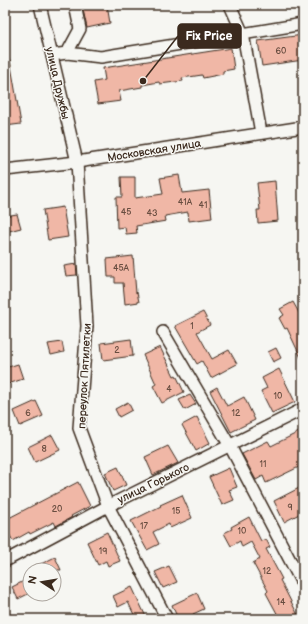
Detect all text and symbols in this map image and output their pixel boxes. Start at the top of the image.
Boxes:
callout: Fix Price [178,24,241,48]
text: Fix Price [185,29,233,44]
street label: улица Дружбы [43,46,72,121]
house number: 60 [276,46,286,57]
street label: Московская улица [106,137,202,164]
house number: 41А [178,197,193,208]
house number: 41 [199,200,207,211]
house number: 45 [121,207,131,218]
house number: 43 [146,208,158,219]
house number: 45А [113,263,130,274]
house number: 1 [190,321,194,332]
street label: переулок Пятилетки [75,323,94,429]
house number: 2 [114,345,120,356]
house number: 4 [166,384,172,395]
house number: 10 [274,391,282,402]
house number: 6 [25,408,31,419]
house number: 12 [232,408,241,419]
house number: 8 [41,444,47,455]
house number: 11 [260,459,266,470]
street label: улица Горького [115,460,191,506]
house number: 9 [287,502,293,513]
house number: 20 [52,504,62,515]
house number: 15 [172,506,180,517]
house number: 17 [140,521,149,532]
house number: 10 [238,526,246,537]
house number: 19 [99,546,107,557]
north arrow [22,562,62,602]
house number: 12 [263,566,272,577]
text: N [25,575,40,585]
house number: 14 [277,597,286,608]

